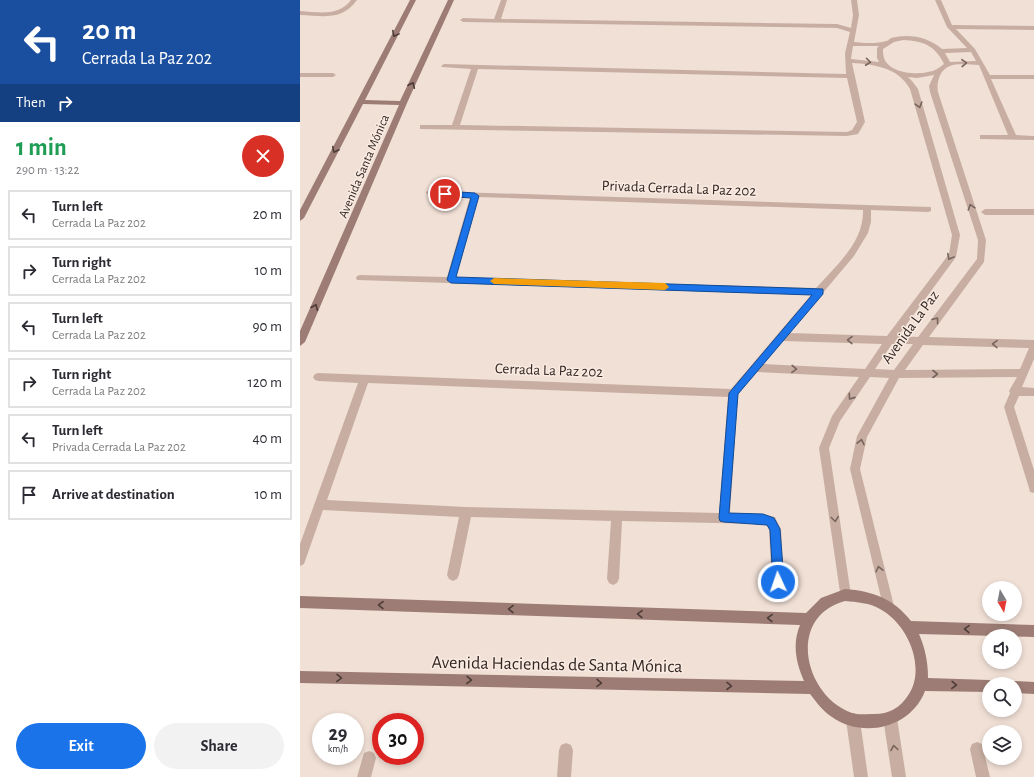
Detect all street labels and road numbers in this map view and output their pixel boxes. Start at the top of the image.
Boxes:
street label: Avenida Santa Mónica [337,113,392,220]
street label: Privada Cerrada La Paz 202 [602,178,757,199]
street label: Avenida La Paz [879,288,942,367]
street label: Cerrada La Paz 202 [495,361,604,380]
street label: Avenida Haciendas de Santa Mónica [431,654,683,676]

